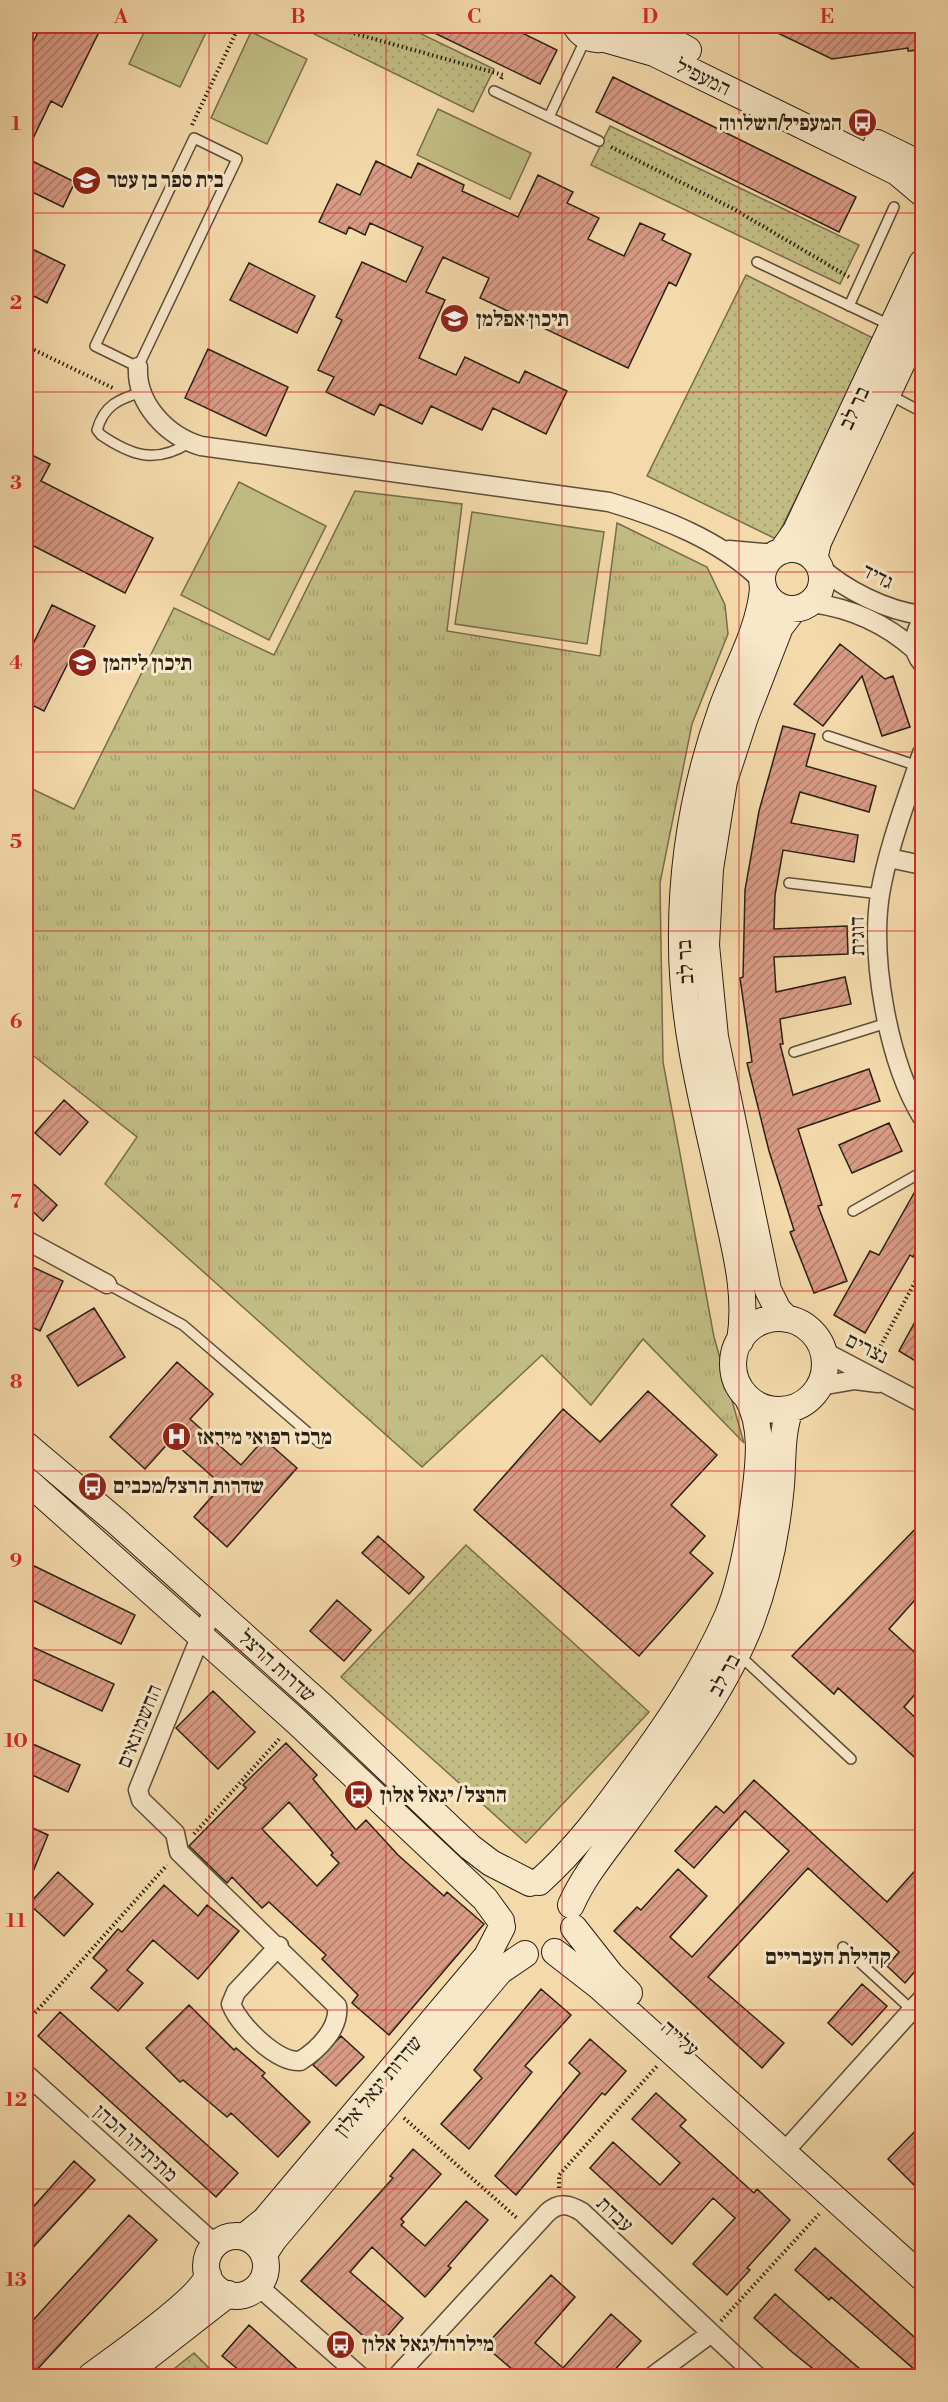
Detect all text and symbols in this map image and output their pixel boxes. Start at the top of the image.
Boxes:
text: A [113,5,129,30]
text: B [290,5,306,30]
text: C [467,5,481,30]
text: D [642,5,658,30]
text: E [820,5,834,30]
street label: המעפיל [671,53,735,102]
bus stop icon: המעפיל/השלווה [847,107,879,139]
place label: המעפיל/השלווה [718,111,842,137]
text: 1 [11,112,21,137]
school or university icon: בית ספר בן עטר [70,164,102,196]
place label: בית ספר בן עטר [107,168,224,194]
text: 2 [10,291,22,316]
school or university icon: תיכון אפלמן [439,303,471,335]
place label: תיכון אפלמן [476,307,569,333]
street label: בר לב [834,383,876,434]
text: 3 [10,471,22,496]
street label: גדיד [858,558,898,596]
school or university icon: תיכון ליהמן [66,647,98,679]
text: 4 [9,651,23,676]
place label: תיכון ליהמן [103,651,192,677]
text: 5 [10,830,22,855]
street label: דוגית [845,916,871,956]
street label: בר לב [671,939,701,985]
text: 6 [10,1010,23,1035]
text: 7 [10,1190,22,1215]
street label: נצרים [841,1328,892,1370]
text: 8 [10,1370,23,1395]
hospital icon: מרכז רפואי מיראז [160,1421,192,1453]
place label: מרכז רפואי מיראז [197,1425,332,1451]
bus stop icon: שדרות הרצל/מכבים [76,1470,108,1502]
place label: שדרות הרצל/מכבים [113,1474,264,1500]
text: 9 [10,1549,22,1574]
street label: שדרות הרצל [232,1625,321,1708]
street label: בר לב [703,1650,747,1701]
street label: החשמונאים [111,1681,168,1772]
text: 10 [4,1729,28,1754]
bus stop icon: הרצל / יגאל אלון [343,1779,375,1811]
place label: הרצל / יגאל אלון [380,1783,507,1809]
text: 11 [6,1909,26,1934]
district label: קהילת העבריים [765,1944,891,1971]
street label: עלייה [655,2015,704,2063]
street label: שדרות יגאל אלון [329,2031,429,2143]
text: 12 [5,2088,27,2113]
street label: מתיתיהו הכהן [88,2099,183,2188]
street label: עבדת [590,2191,638,2238]
text: 13 [5,2268,27,2293]
bus stop icon: מילרוד/יגאל אלון [325,2328,357,2360]
place label: מילרוד/יגאל אלון [362,2332,494,2358]

